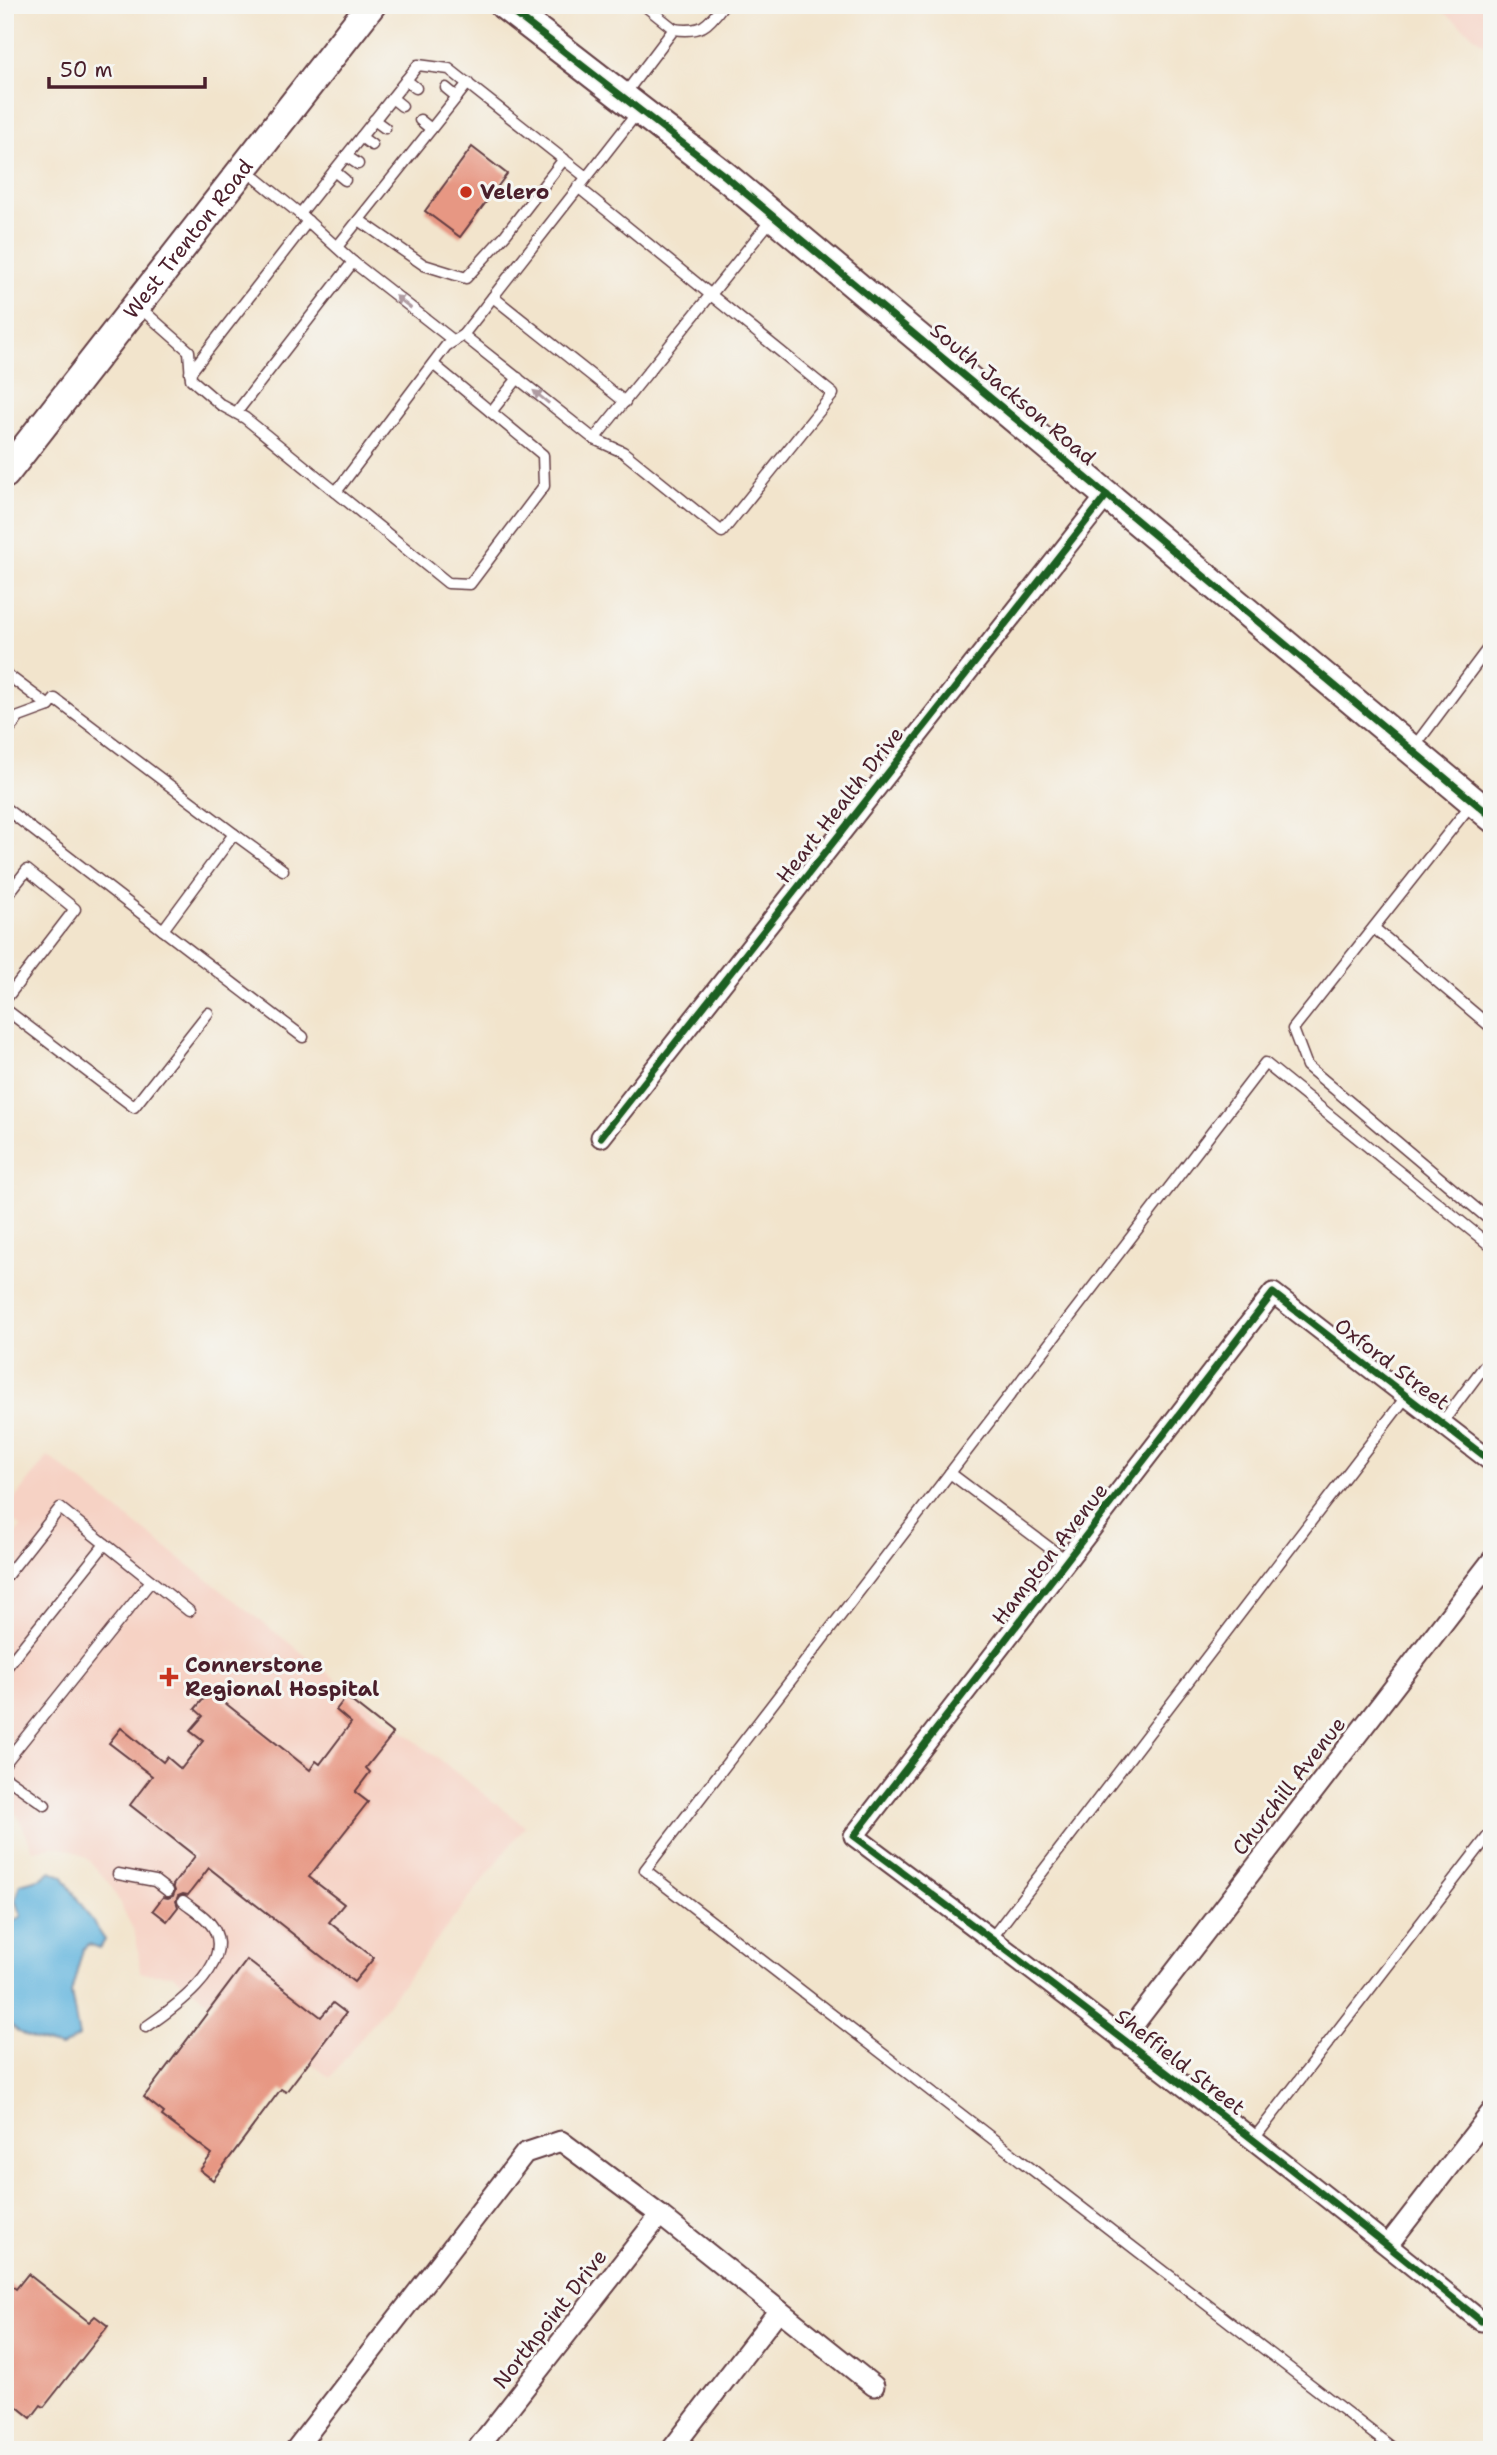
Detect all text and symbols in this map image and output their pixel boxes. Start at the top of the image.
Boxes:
scale bar [49,46,205,90]
text: 50 m [60,56,113,84]
street label: West Trenton Road [117,153,260,325]
place label: Velero [480,178,549,206]
marker: Velero [458,184,474,200]
one-way arrow [395,294,413,309]
street label: South Jackson Road [924,316,1102,472]
one-way arrow [532,390,549,405]
street label: Heart Health Drive [770,721,910,889]
street label: Oxford Street [1329,1312,1455,1416]
street label: Hampton Avenue [986,1477,1114,1631]
place label: Connerstone Regional Hospital [185,1651,379,1703]
marker: Connerstone Regional Hospital [159,1667,179,1687]
street label: Churchill Avenue [1226,1711,1352,1861]
street label: Sheffield Street [1109,2002,1251,2122]
street label: Northpoint Drive [487,2244,613,2394]

